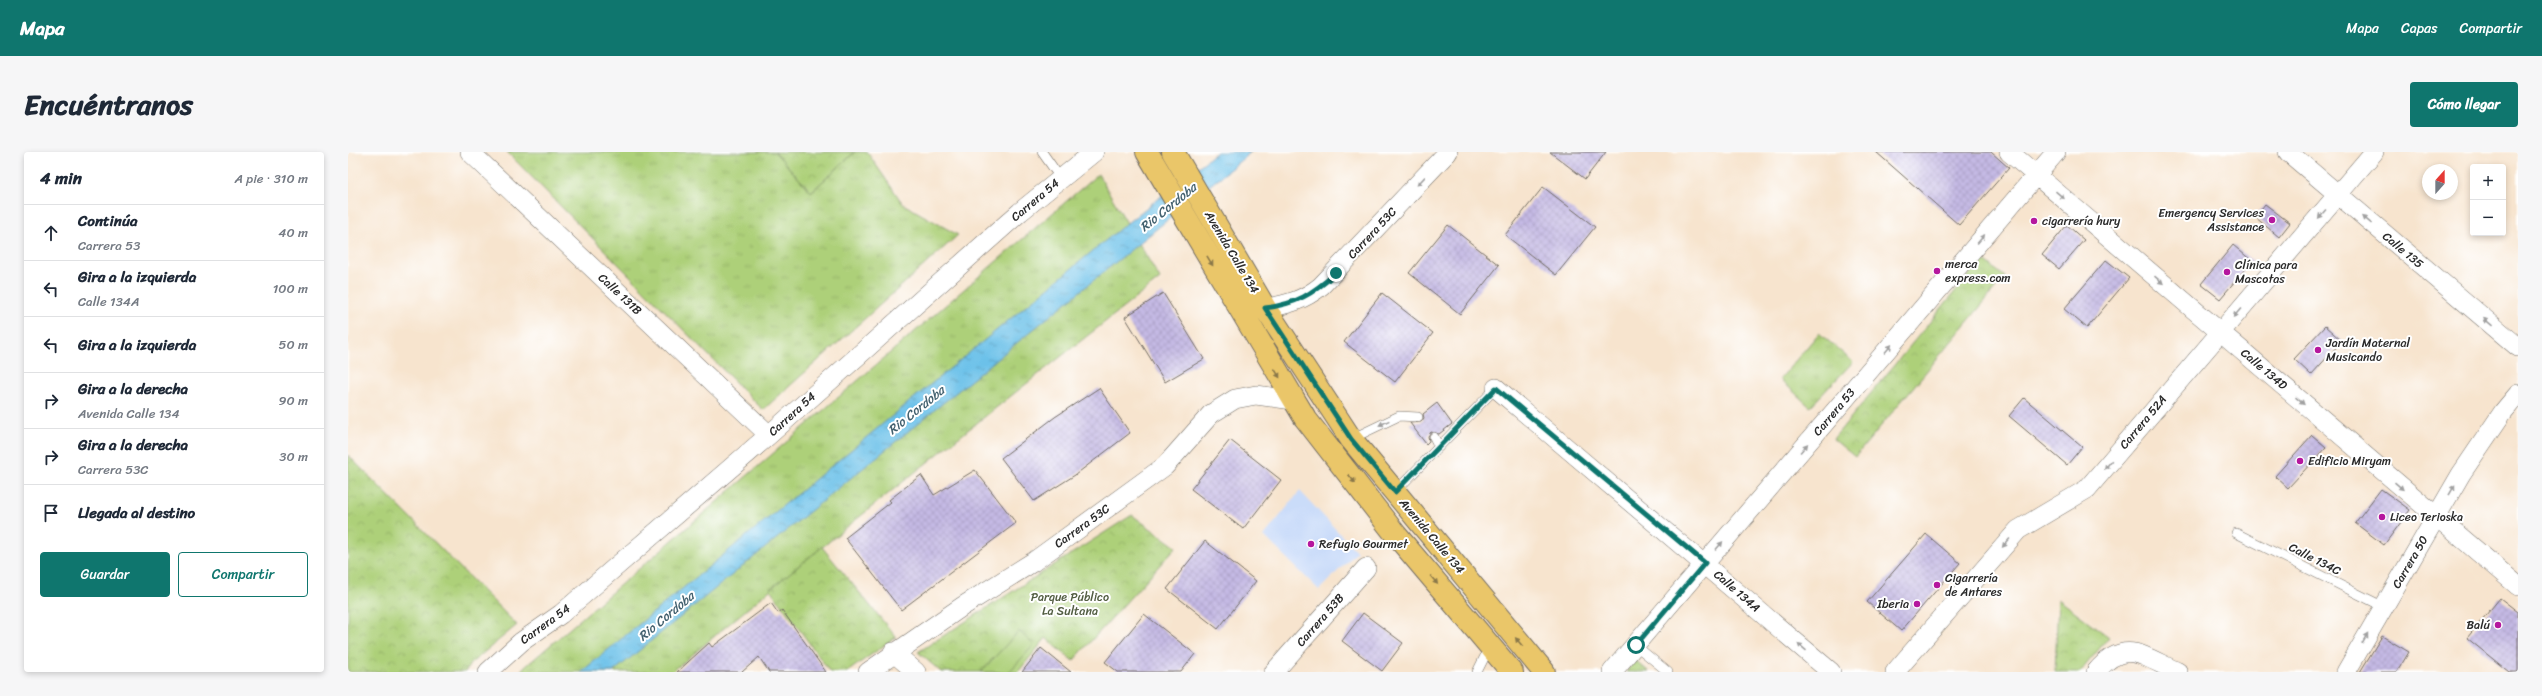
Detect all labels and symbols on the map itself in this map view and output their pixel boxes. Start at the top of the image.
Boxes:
north arrow [2422,164,2458,200]
street label: Carrera 54 [1006,172,1065,227]
water label: Rio Cordoba [1134,176,1203,237]
one-way arrow [1416,176,1426,186]
one-way arrow [2055,191,2066,200]
street label: Carrera 53C [1342,201,1403,264]
place label: Emergency Services Assistance [2158,202,2264,238]
street label: Avenida Calle 134 [1198,205,1266,298]
one-way arrow [2317,208,2326,219]
place label: cigarrería hury [2042,210,2121,232]
marker: Emergency Services Assistance [2267,215,2277,225]
one-way arrow [2362,215,2372,224]
marker: cigarrería hury [2029,216,2039,226]
street label: Calle 135 [2377,226,2429,274]
one-way arrow [1977,234,1986,245]
place label: merca express.com [1945,253,2011,289]
place label: Clínica para Mascotas [2235,254,2297,290]
one-way arrow [1207,255,1214,267]
route end [1327,264,1345,282]
marker: merca express.com [1932,266,1942,276]
marker: Clínica para Mascotas [2222,267,2232,277]
street label: Calle 131B [593,268,648,321]
one-way arrow [2154,275,2164,284]
one-way arrow [2233,307,2242,318]
one-way arrow [2483,317,2493,326]
place label: Jardín Maternal Musicando [2325,332,2411,368]
street label: Calle 134D [2235,343,2293,396]
one-way arrow [1883,344,1892,353]
marker: Jardín Maternal Musicando [2313,345,2323,355]
one-way arrow [1273,367,1280,379]
water label: Rio Cordoba [882,379,951,440]
street label: Carrera 53 [1807,383,1861,441]
street label: Carrera 54 [763,386,821,442]
street label: Carrera 52A [2113,390,2173,454]
one-way arrow [2295,396,2306,405]
one-way arrow [1378,420,1389,426]
one-way arrow [1799,442,1808,453]
place label: Edificio Miryam [2308,450,2391,472]
marker: Edificio Miryam [2295,456,2305,466]
one-way arrow [2103,460,2112,470]
one-way arrow [1347,473,1356,484]
one-way arrow [2393,481,2404,490]
one-way arrow [2448,485,2456,495]
street label: Avenida Calle 134 [1393,492,1471,579]
street label: Carrera 53C [1049,498,1115,554]
place label: Liceo Terioska [2390,506,2463,528]
marker: Liceo Terioska [2377,512,2387,522]
street label: Carrera 50 [2386,531,2434,593]
place label: Refugio Gourmet [1319,533,1409,555]
street label: Calle 134C [2285,536,2346,582]
one-way arrow [2002,538,2011,549]
marker: Refugio Gourmet [1306,539,1316,549]
one-way arrow [1715,541,1724,552]
street label: Calle 134A [1708,564,1766,618]
place label: Cigarrería de Antares [1945,567,2003,603]
one-way arrow [1429,574,1438,585]
marker: Cigarrería de Antares [1932,580,1942,590]
water label: Rio Cordoba [632,584,701,647]
park label: Parque Público La Sultana [1031,586,1109,622]
street label: Carrera 53B [1290,588,1350,652]
place label: Iberia [1876,593,1909,615]
street label: Carrera 54 [515,598,575,650]
marker: Iberia [1912,599,1922,609]
place label: Balú [2467,614,2491,636]
marker: Balú [2493,620,2503,630]
one-way arrow [2362,632,2369,644]
route start [1627,636,1645,654]
one-way arrow [1515,637,1524,647]
one-way arrow [1797,642,1807,651]

